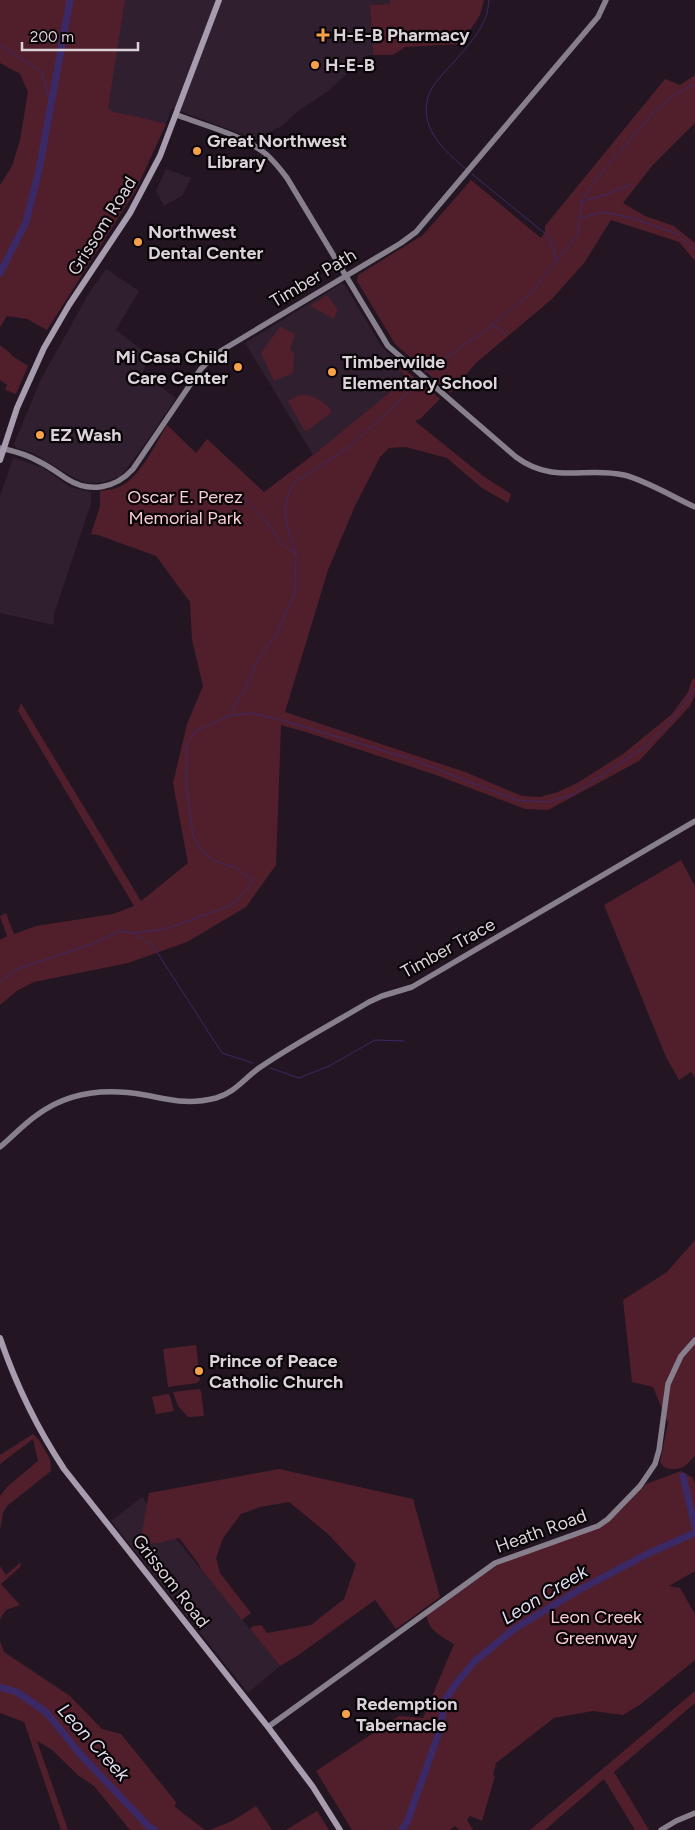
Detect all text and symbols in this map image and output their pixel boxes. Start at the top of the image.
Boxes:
scale bar [22,20,139,52]
place label: H-E-B Pharmacy [333,24,470,46]
text: 200 m [30,28,74,46]
marker: H-E-B Pharmacy [317,29,329,41]
place label: H-E-B [325,54,375,76]
marker: H-E-B [309,59,321,71]
place label: Great Northwest Library [207,130,347,173]
marker: Great Northwest Library [191,145,203,157]
street label: Grissom Road [63,173,141,279]
place label: Northwest Dental Center [148,221,263,264]
marker: Northwest Dental Center [132,236,144,248]
street label: Timber Path [266,244,360,312]
place label: Mi Casa Child Care Center [116,346,228,389]
place label: Timberwilde Elementary School [342,351,497,394]
marker: Mi Casa Child Care Center [232,361,244,373]
marker: Timberwilde Elementary School [326,366,338,378]
place label: EZ Wash [50,424,121,446]
marker: EZ Wash [34,429,46,441]
park label: Oscar E. Perez Memorial Park [127,486,243,529]
street label: Timber Trace [397,913,499,983]
place label: Prince of Peace Catholic Church [209,1350,343,1393]
marker: Prince of Peace Catholic Church [193,1365,205,1377]
street label: Heath Road [492,1504,590,1558]
street label: Grissom Road [128,1530,214,1632]
water label: Leon Creek [497,1559,592,1629]
park label: Leon Creek Greenway [550,1606,642,1649]
place label: Redemption Tabernacle [356,1693,457,1736]
water label: Leon Creek [53,1699,135,1787]
marker: Redemption Tabernacle [340,1708,352,1720]

